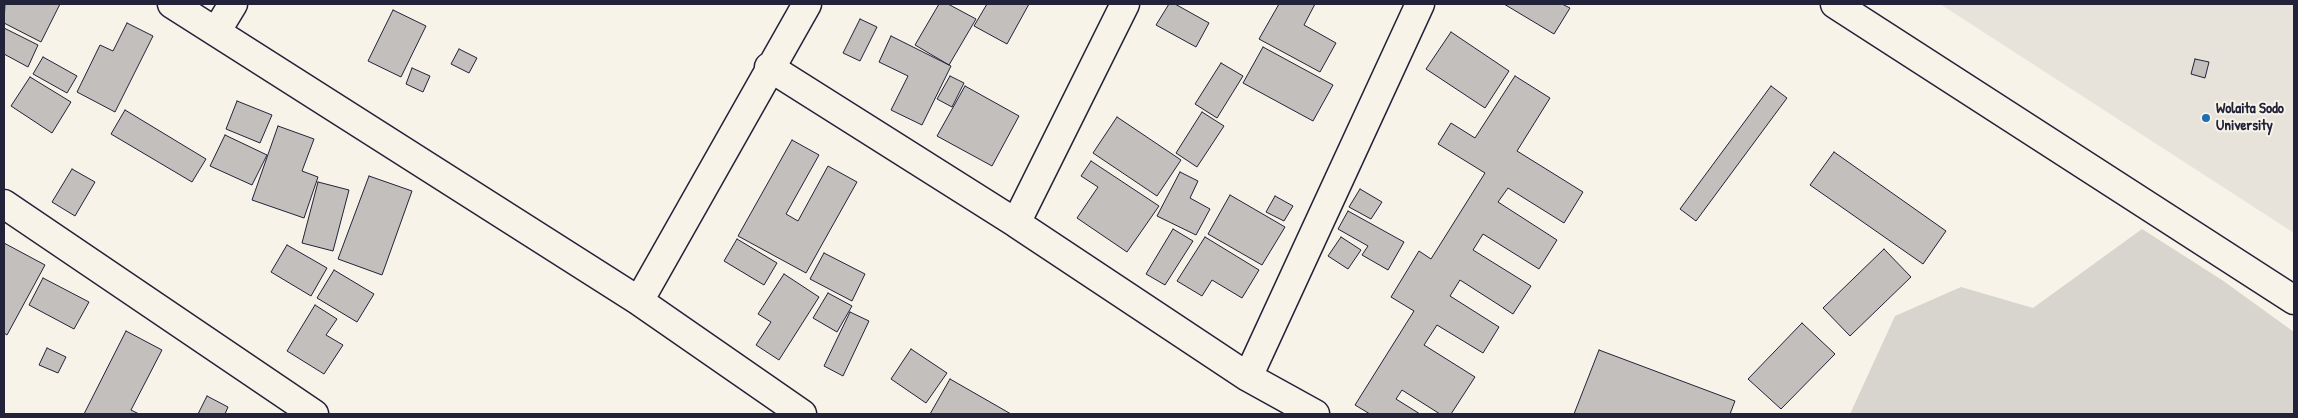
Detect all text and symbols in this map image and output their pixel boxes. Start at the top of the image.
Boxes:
place label: Wolaita Sodo University [2216,100,2284,135]
marker: Wolaita Sodo University [2200,112,2212,124]

